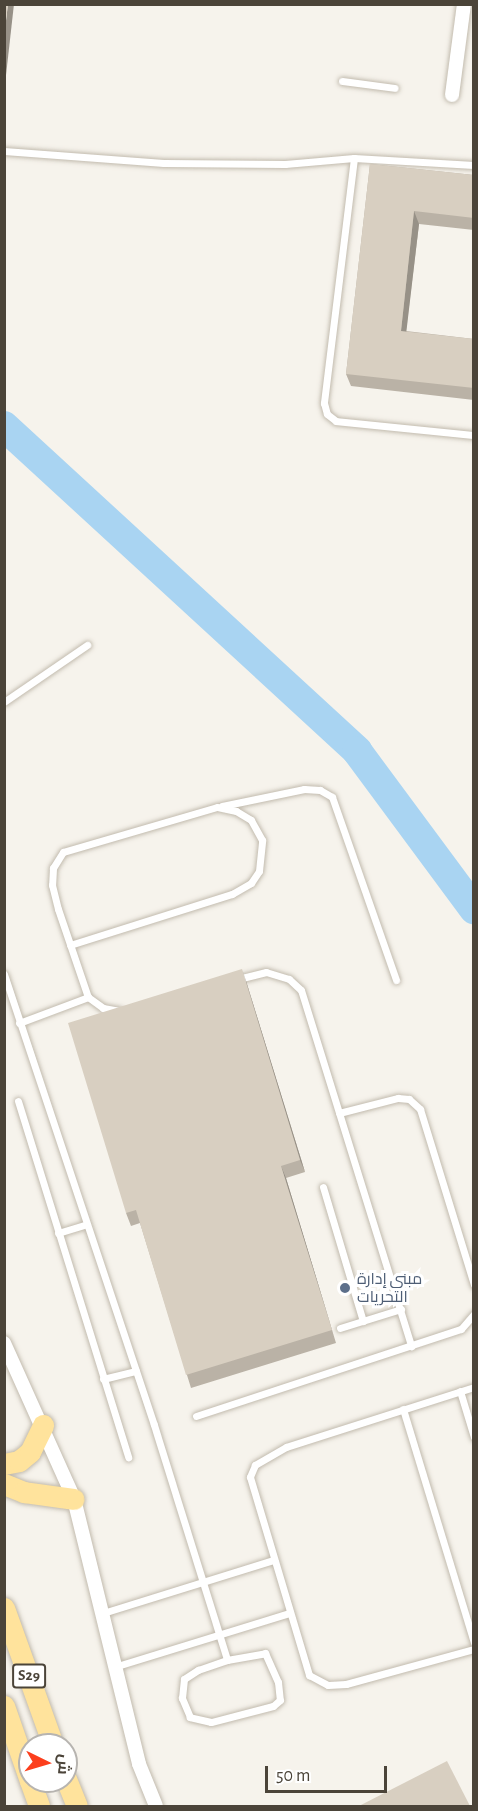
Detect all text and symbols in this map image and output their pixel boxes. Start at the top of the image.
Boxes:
place label: مبنى إدارة التحريات [357,1269,422,1307]
marker: مبنى إدارة التحريات [338,1281,352,1295]
road number: S29 [11,1664,47,1688]
north arrow [18,1733,78,1793]
text: ش [55,1753,73,1775]
scale bar [268,1754,390,1792]
text: 50 m [276,1767,310,1785]

